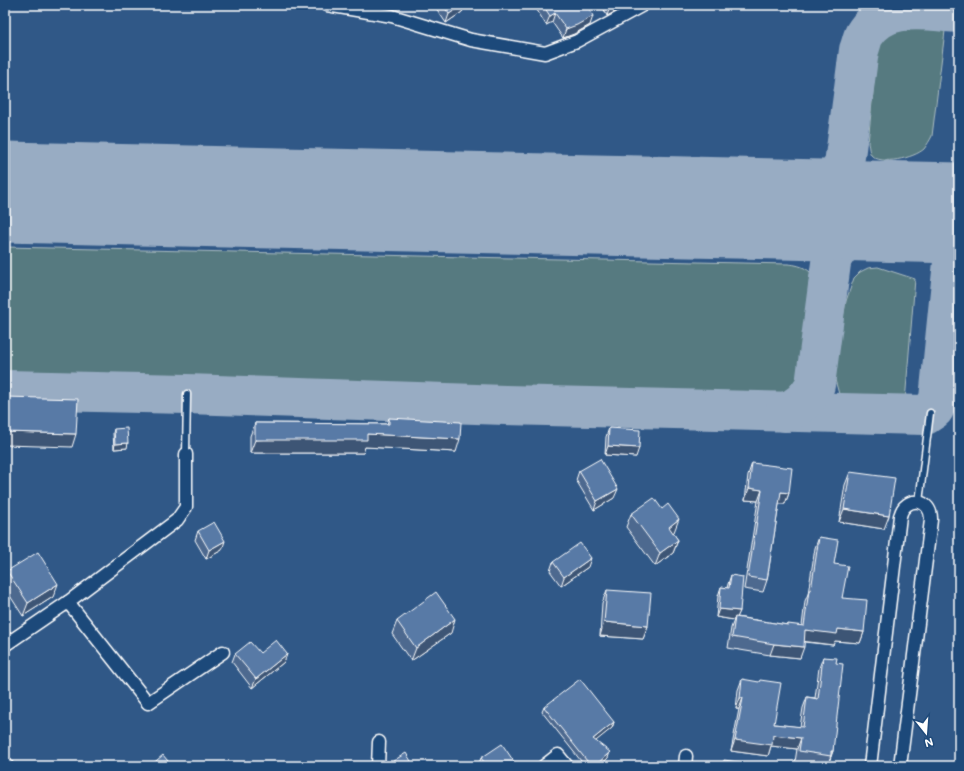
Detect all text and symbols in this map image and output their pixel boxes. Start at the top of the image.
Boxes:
north arrow [906,713,946,753]
text: N [923,735,935,751]

